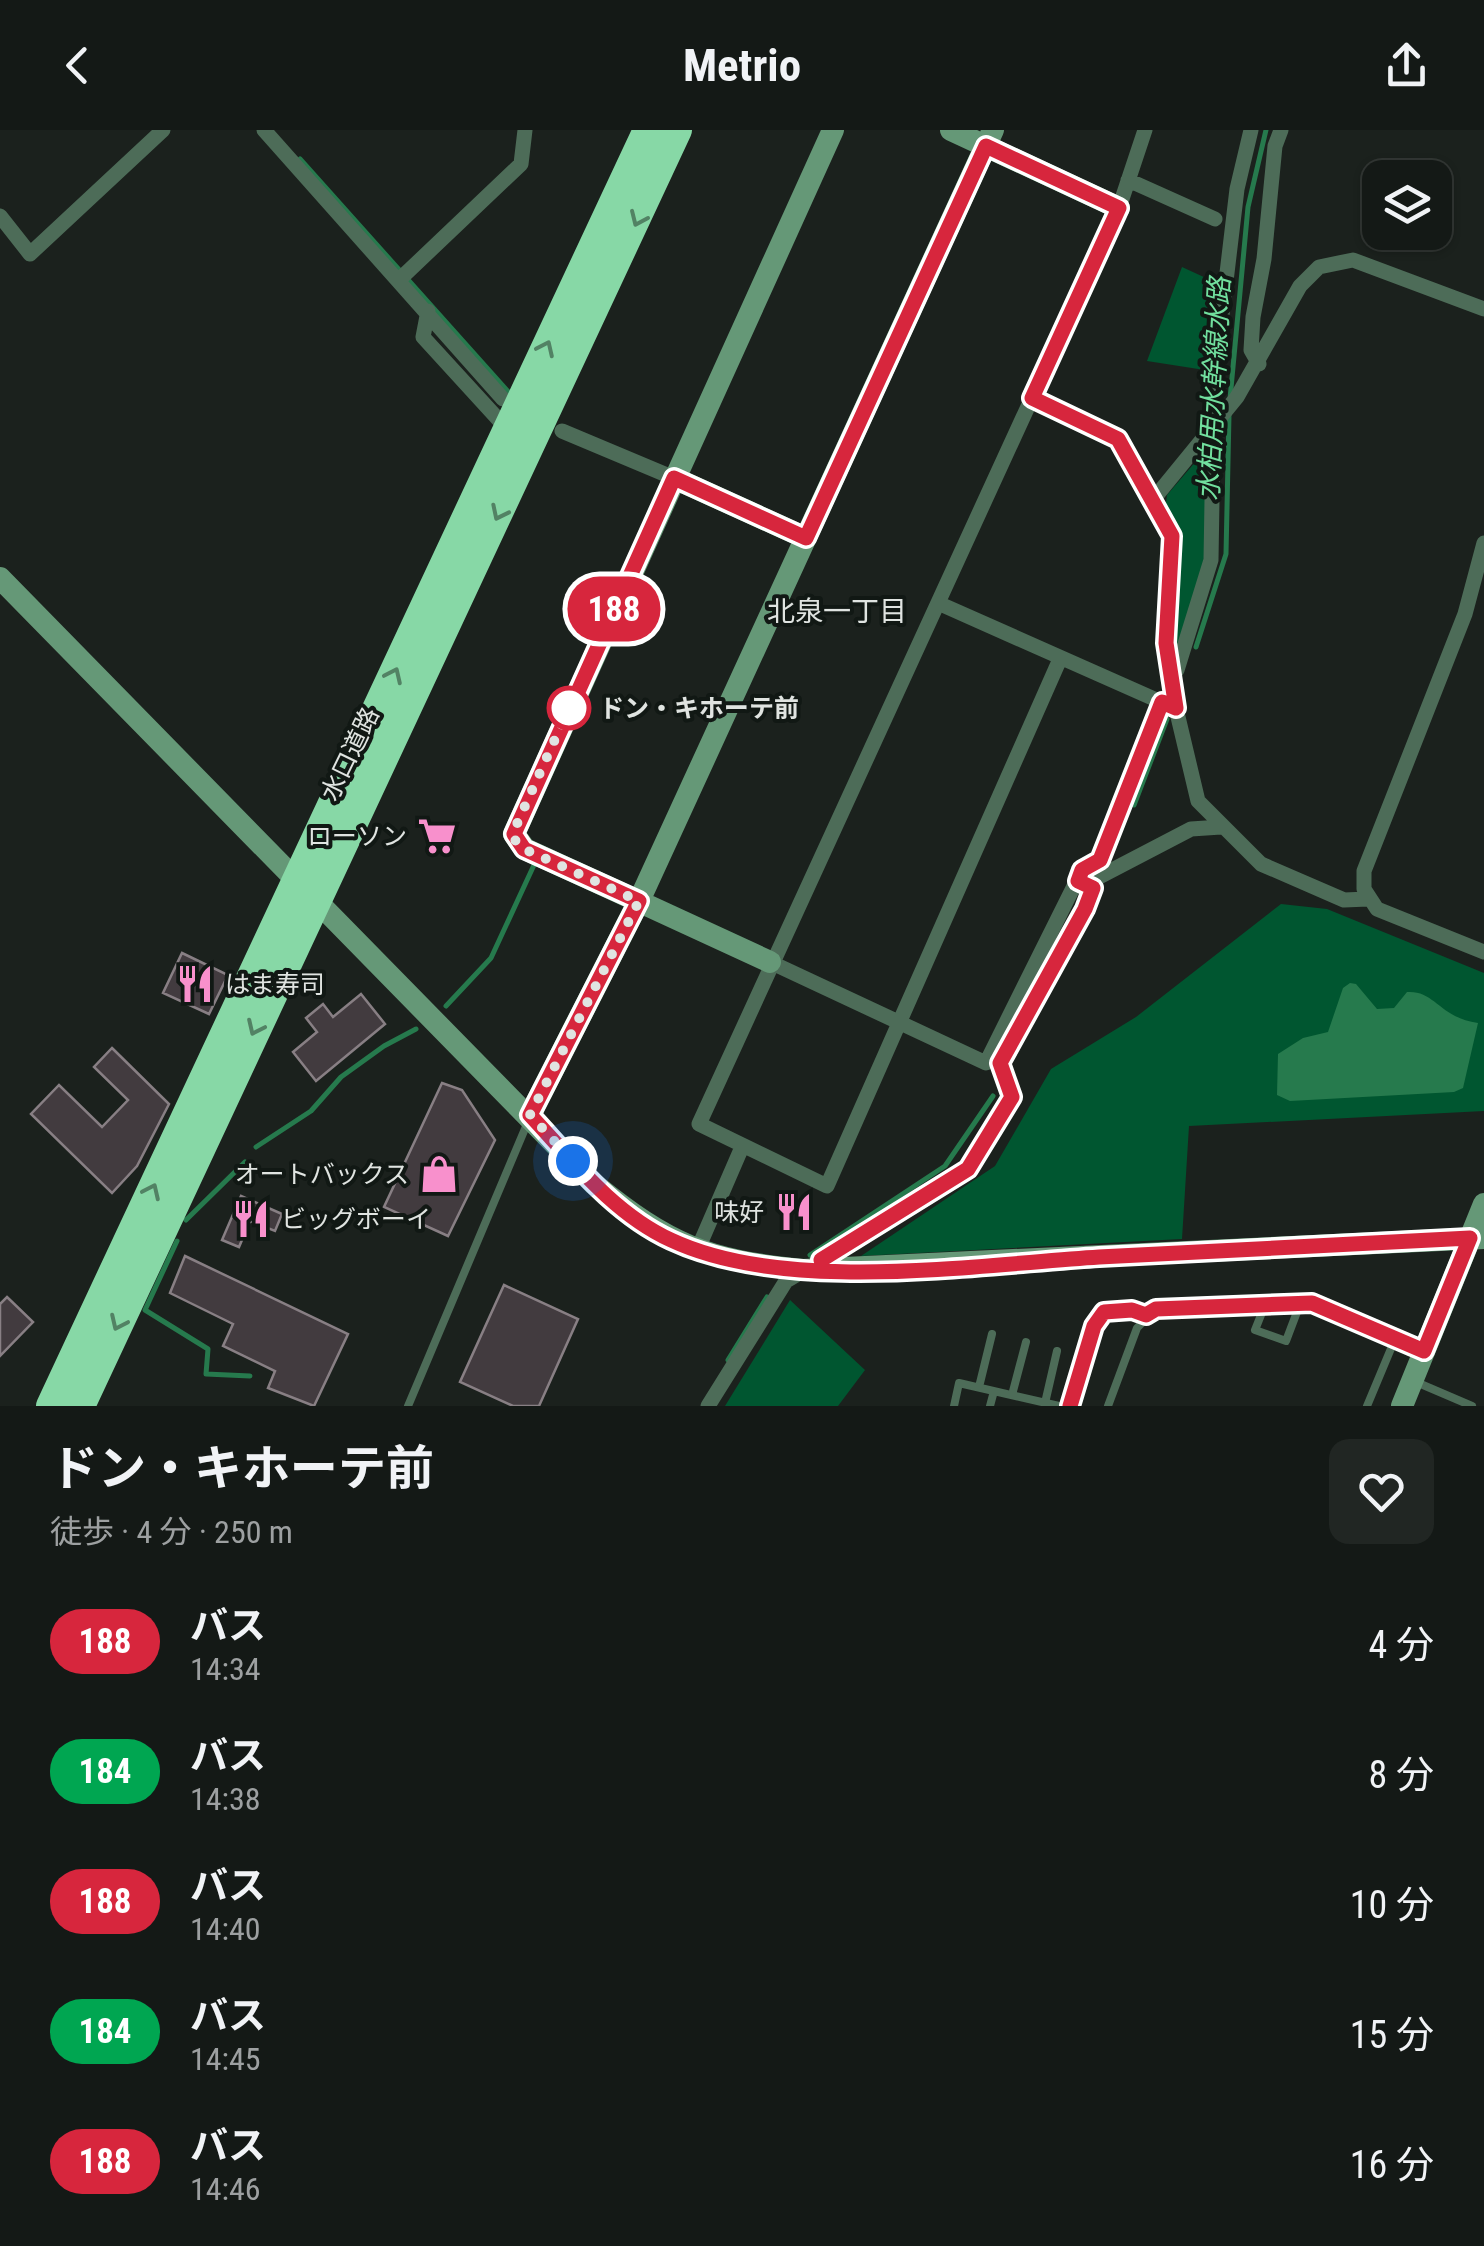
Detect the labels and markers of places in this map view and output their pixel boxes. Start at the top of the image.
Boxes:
marker: ドン・キホーテ前 [548,687,590,729]
place label: ドン・キホーテ前 [599,694,799,723]
supermarket icon: ローソン [416,815,458,857]
place label: ローソン [307,822,407,851]
restaurant icon: はま寿司 [174,963,216,1005]
place label: はま寿司 [225,970,325,999]
shop icon: オートバックス [418,1153,460,1195]
place label: オートバックス [235,1160,409,1189]
restaurant icon: 味好 [773,1191,815,1233]
restaurant icon: ビッグボーイ [230,1198,272,1240]
place label: 味好 [714,1198,764,1227]
place label: ビッグボーイ [281,1205,431,1234]

